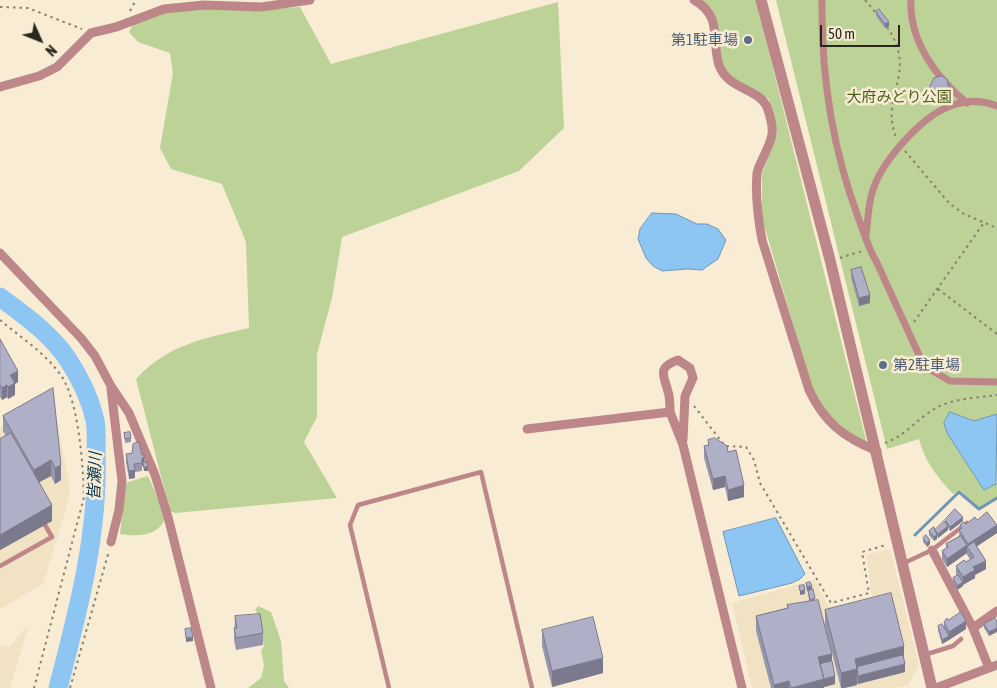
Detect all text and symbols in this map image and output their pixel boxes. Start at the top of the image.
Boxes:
north arrow [15,15,65,65]
scale bar [822,15,902,47]
text: 50 m [828,25,855,42]
place label: 第1駐車場 [671,31,738,49]
marker: 第1駐車場 [742,34,754,46]
text: N [42,42,59,59]
park label: 大府みどり公園 [847,88,951,106]
place label: 第2駐車場 [893,356,960,374]
marker: 第2駐車場 [877,359,889,371]
water label: 皆瀬川 [85,452,105,500]

